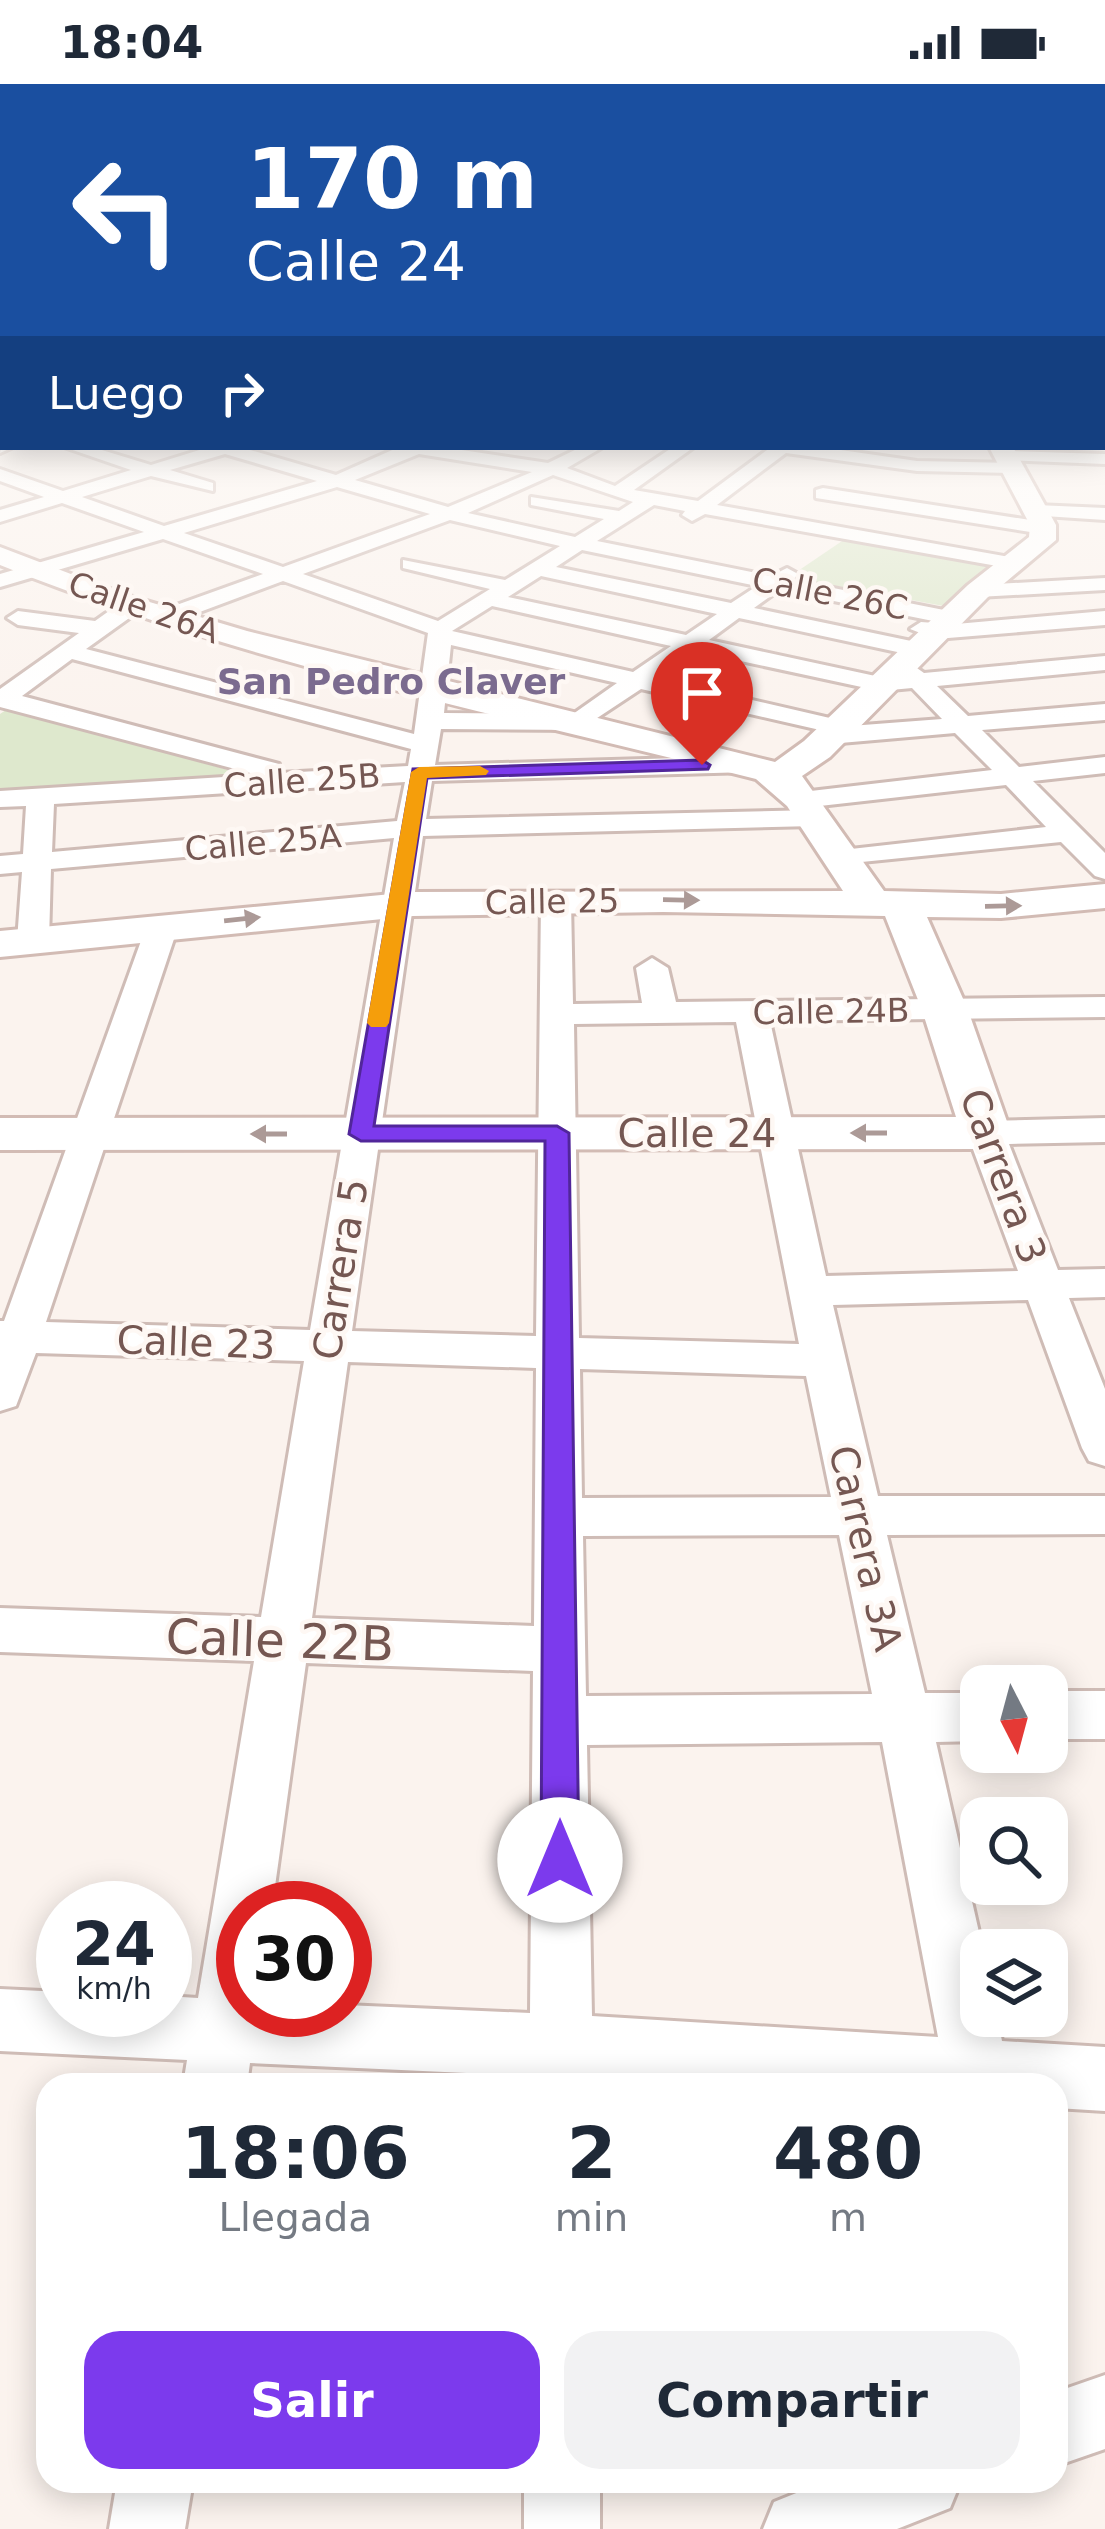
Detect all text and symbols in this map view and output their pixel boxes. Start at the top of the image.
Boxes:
text: 18:04 [60,16,203,69]
text: 170 m [246,130,538,228]
icon: left [48,132,204,288]
text: Calle 24 [246,230,466,293]
icon: right [209,360,275,426]
text: Luego [48,367,185,420]
street label: Calle 26C [749,559,911,628]
street label: Calle 26A [63,563,225,652]
pin [651,642,753,765]
icon: arrive [669,660,735,726]
district label: San Pedro Claver [217,661,566,702]
street label: Calle 25B [222,756,382,805]
street label: Calle 25A [183,816,343,869]
street label: Calle 25 [484,881,620,922]
one-way arrow [663,890,701,910]
one-way arrow [985,896,1023,915]
one-way arrow [224,909,261,928]
street label: Calle 24B [752,991,910,1032]
street label: Carrera 3 [951,1083,1056,1270]
street label: Calle 24 [618,1111,776,1156]
one-way arrow [849,1123,887,1143]
one-way arrow [249,1124,287,1144]
street label: Carrera 5 [304,1175,377,1363]
street label: Calle 23 [116,1317,276,1368]
street label: Carrera 3A [820,1441,911,1656]
street label: Calle 22B [165,1608,395,1672]
north arrow [960,1665,1068,1773]
map controls [960,1665,1068,2037]
position arrow [497,1797,623,1923]
button: search [960,1797,1068,1905]
speed limit sign: 30 [216,1881,372,2037]
text: 24 [72,1909,156,1979]
button: layers [960,1929,1068,2037]
text: km/h [76,1971,152,2006]
text: 18:06 [181,2111,410,2195]
text: 2 [566,2111,616,2195]
text: 480 [773,2111,923,2195]
text: Llegada [218,2195,372,2240]
text: min [555,2195,628,2240]
text: m [829,2195,867,2240]
button: Salir [84,2331,540,2469]
button: Compartir [564,2331,1020,2469]

